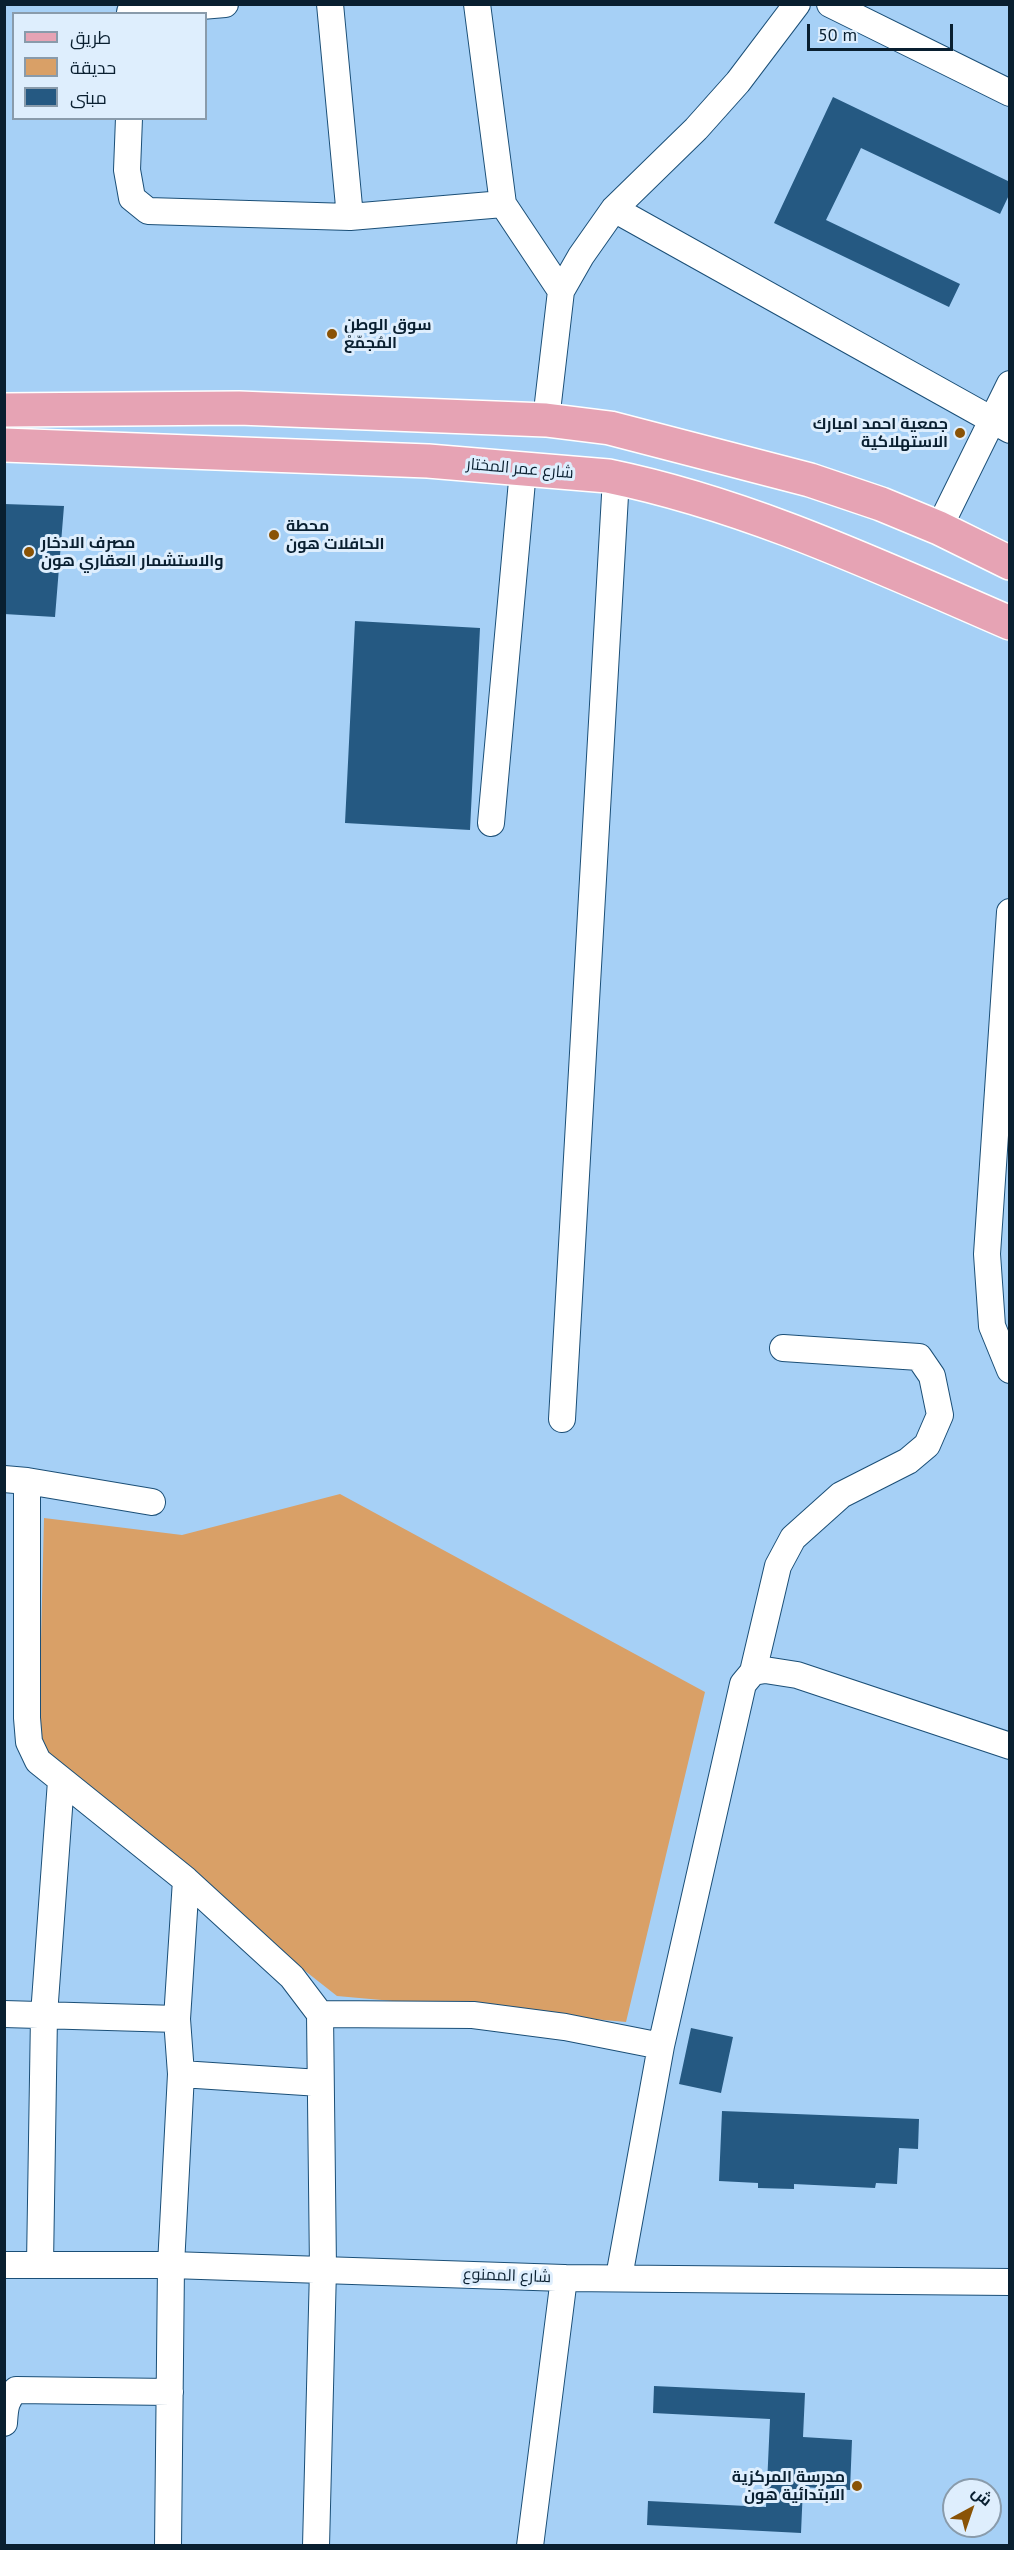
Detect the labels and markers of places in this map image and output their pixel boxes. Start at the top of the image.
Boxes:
place label: سوق الوطن المُجمّعْ [344,315,431,353]
marker: سوق الوطن المُجمّعْ [325,327,339,341]
place label: جمعية احمد امبارك الاستهلاكية [813,414,948,452]
marker: جمعية احمد امبارك الاستهلاكية [953,426,967,440]
place label: محطة الحافلات هون [286,516,385,554]
marker: محطة الحافلات هون [267,528,281,542]
place label: مصرف الادخار والاستشمار العقاري هون [41,533,224,571]
marker: مصرف الادخار والاستشمار العقاري هون [22,545,36,559]
place label: مدرسة المركزية الابتدائية هون [732,2467,845,2505]
marker: مدرسة المركزية الابتدائية هون [850,2479,864,2493]

